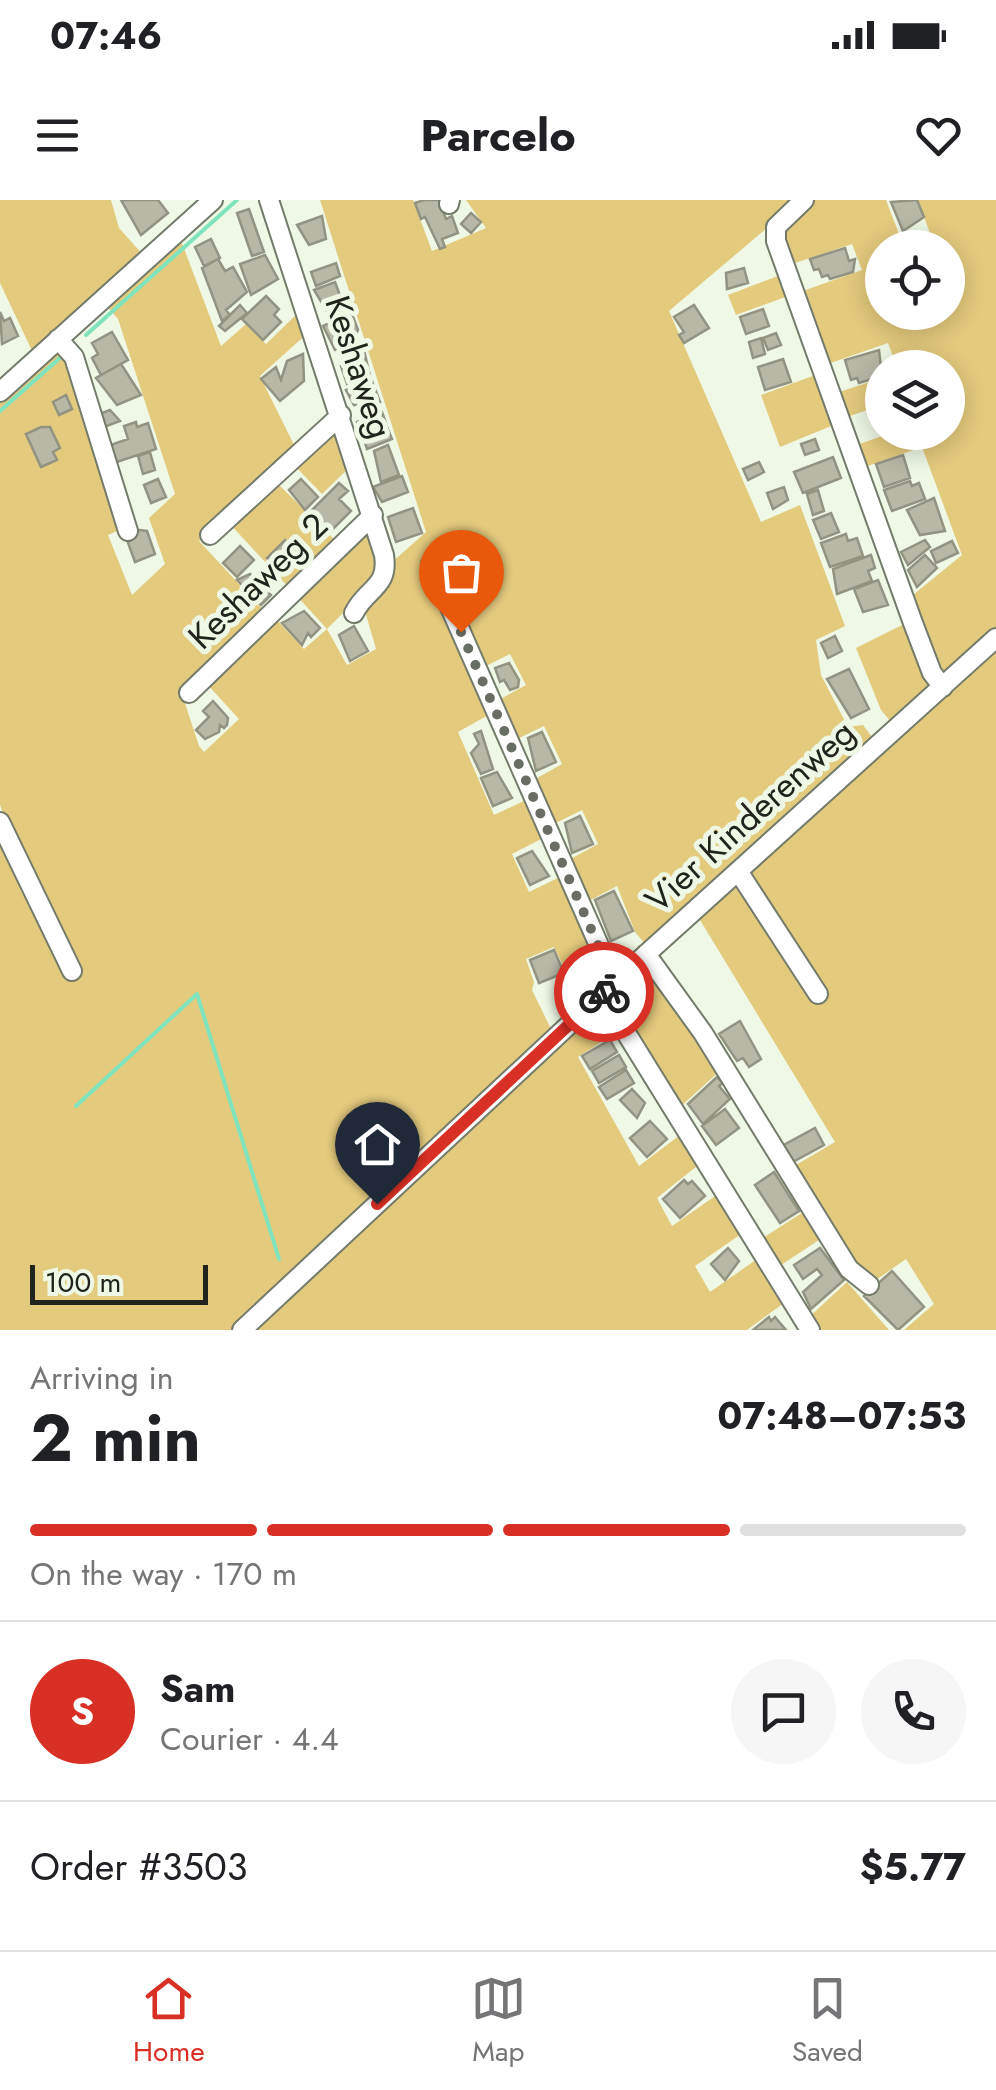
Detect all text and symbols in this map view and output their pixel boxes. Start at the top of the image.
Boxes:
text: 07:46 [50,8,162,63]
text: Parcelo [420,103,576,168]
icon: menu [30,108,85,163]
icon: heart [911,108,966,163]
map controls [865,230,965,450]
button: locate [865,230,965,330]
street label: Keshaweg [312,289,406,445]
button: layers [865,350,965,450]
street label: Keshaweg 2 [177,501,339,661]
pin [419,530,504,633]
icon: bag [434,545,489,600]
street label: Vier Kinderenweg [634,708,866,924]
courier [554,942,654,1042]
icon: bike [577,965,632,1020]
pin [335,1102,420,1205]
icon: home [350,1117,405,1172]
scale bar [30,1260,208,1304]
text: 100 m [45,1262,121,1303]
text: Arriving in [30,1355,174,1401]
text: 07:48–07:53 [717,1388,966,1443]
text: 2 min [30,1391,201,1485]
text: On the way · 170 m [30,1551,297,1597]
button: chat [731,1659,836,1764]
button: phone [861,1659,966,1764]
text: Sam [160,1661,235,1716]
text: S [71,1684,94,1739]
text: Courier · 4.4 [160,1716,339,1762]
text: Order #3503 [30,1839,247,1894]
text: $5.77 [860,1839,966,1894]
tab: Home [133,1971,205,2072]
tab: Map [471,1971,526,2072]
tab: Saved [792,1971,863,2072]

